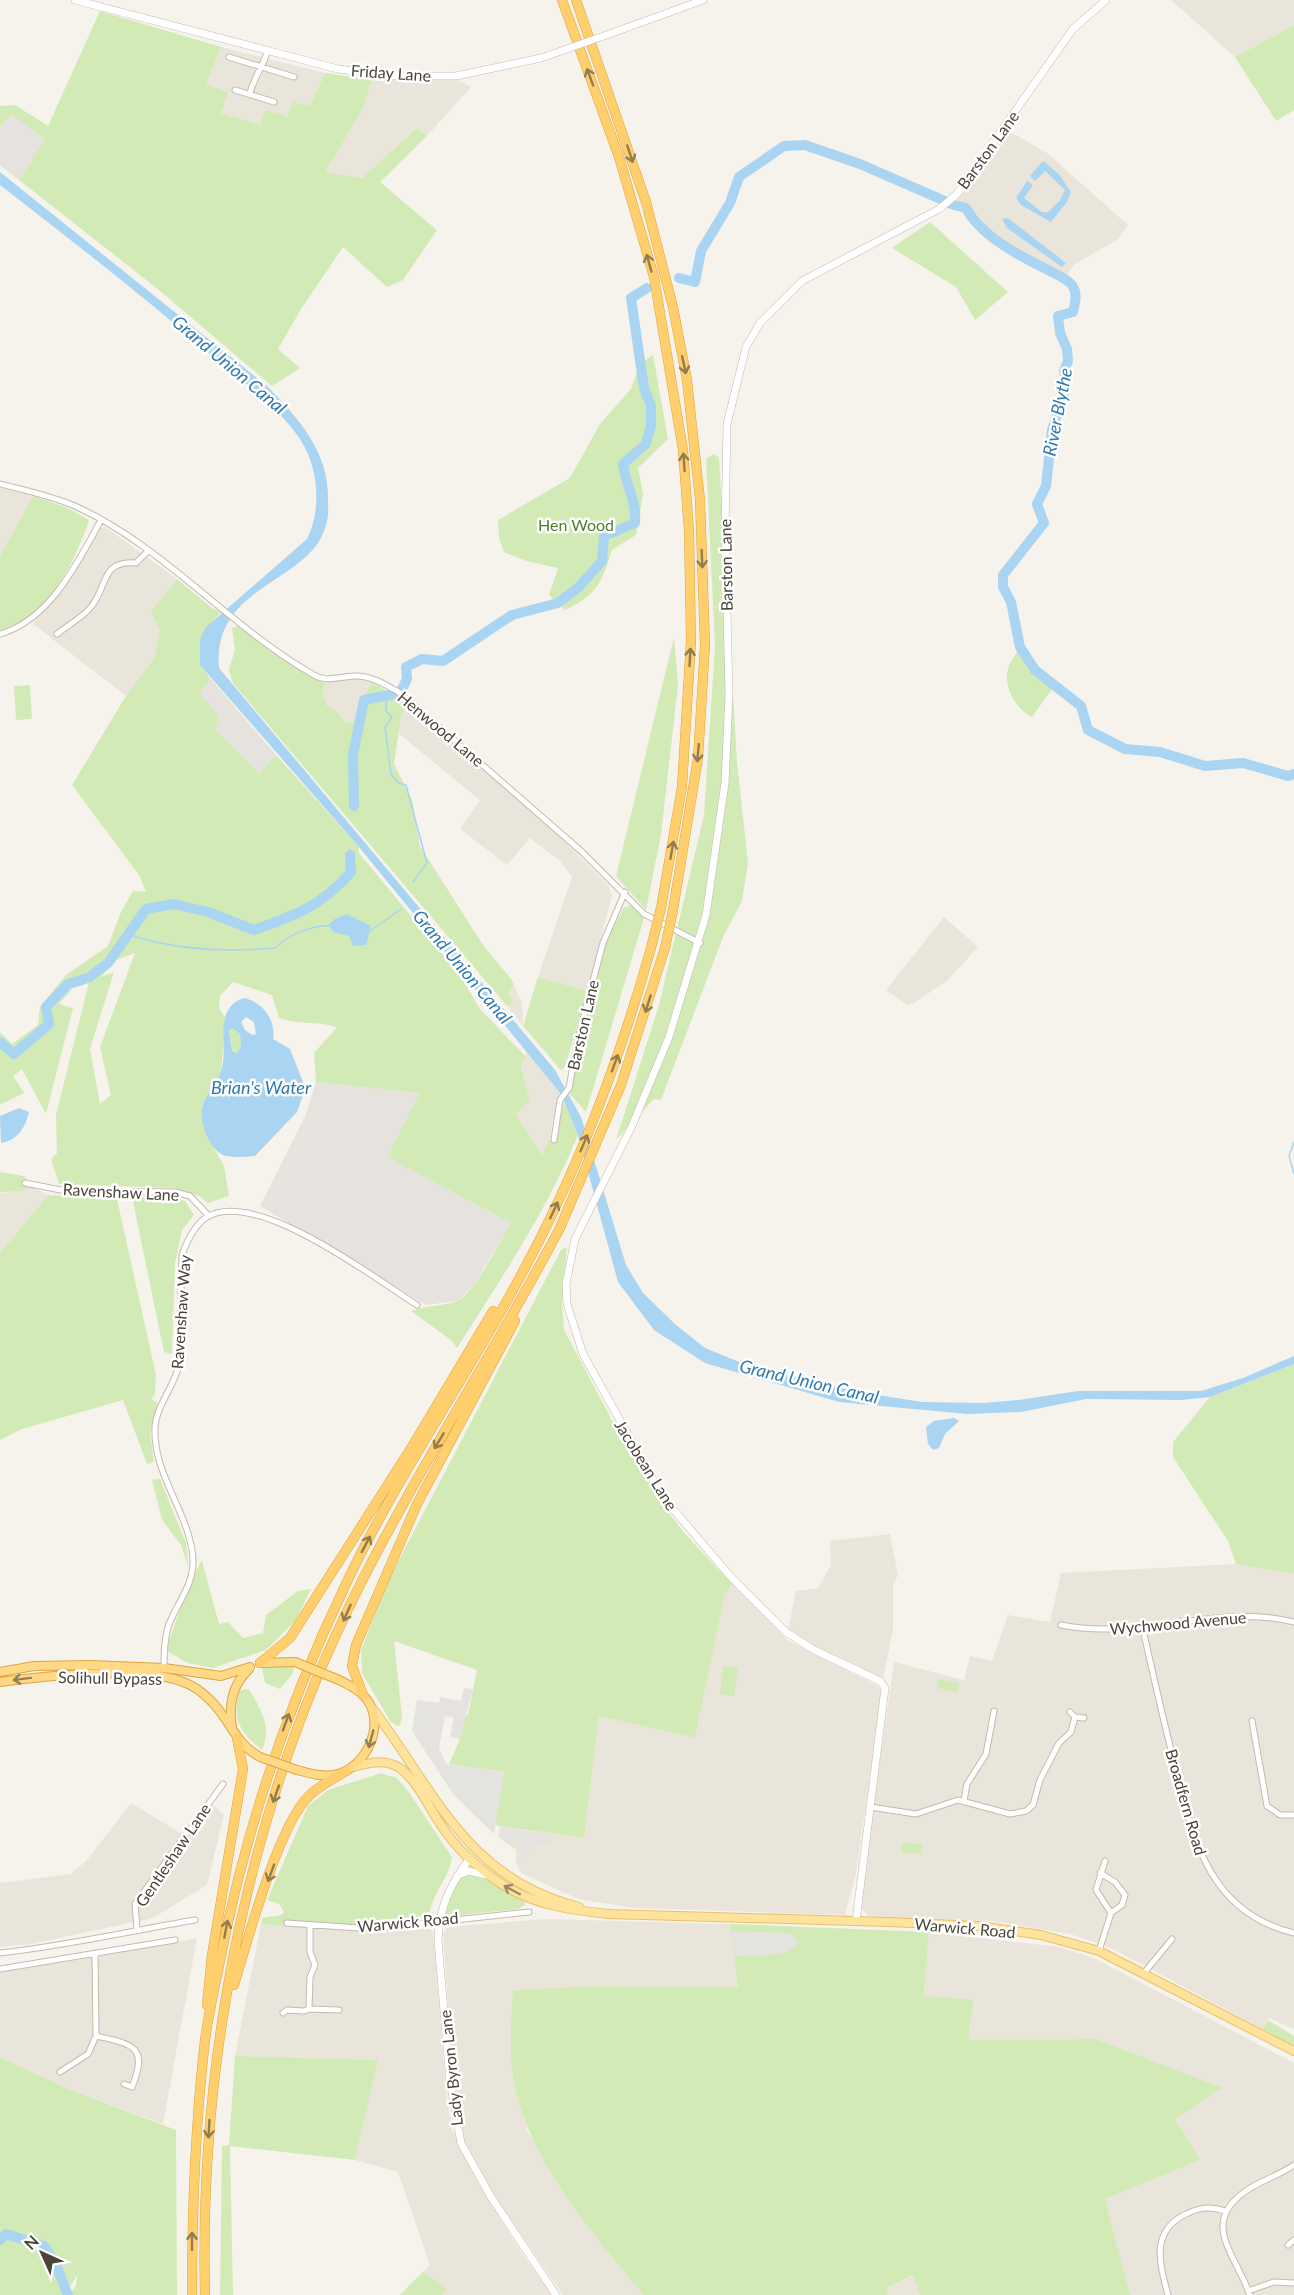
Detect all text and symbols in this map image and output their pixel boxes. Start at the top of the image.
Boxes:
street label: Friday Lane [350,60,432,85]
one-way arrow [584,68,595,87]
street label: Barston Lane [953,107,1022,193]
one-way arrow [625,144,636,163]
one-way arrow [643,254,655,273]
water label: Grand Union Canal [168,310,291,418]
one-way arrow [679,354,690,374]
water label: River Blythe [1038,366,1076,458]
one-way arrow [678,452,689,472]
park label: Hen Wood [538,515,614,534]
street label: Barston Lane [715,519,736,611]
one-way arrow [696,548,707,568]
one-way arrow [685,647,696,667]
street label: Henwood Lane [394,687,488,770]
one-way arrow [692,743,703,763]
one-way arrow [667,841,678,861]
water label: Grand Union Canal [409,905,517,1028]
street label: Barston Lane [563,978,602,1072]
one-way arrow [642,994,653,1013]
one-way arrow [610,1055,621,1073]
water label: Brian's Water [211,1076,312,1098]
one-way arrow [579,1134,590,1153]
street label: Ravenshaw Lane [62,1179,180,1204]
one-way arrow [549,1201,561,1219]
street label: Ravenshaw Way [167,1253,194,1370]
water label: Grand Union Canal [737,1354,881,1408]
street label: Jacobean Lane [611,1416,682,1513]
one-way arrow [432,1432,444,1449]
one-way arrow [360,1536,372,1553]
one-way arrow [341,1603,352,1621]
street label: Wychwood Avenue [1109,1607,1247,1638]
street label: Solihull Bypass [58,1667,162,1688]
one-way arrow [13,1674,33,1685]
one-way arrow [281,1713,292,1731]
one-way arrow [365,1729,376,1748]
street label: Broadfern Road [1162,1746,1211,1857]
one-way arrow [270,1784,281,1803]
street label: Gentleshaw Lane [131,1799,214,1910]
one-way arrow [264,1863,275,1882]
one-way arrow [504,1884,522,1895]
street label: Warwick Road [357,1908,459,1935]
street label: Warwick Road [914,1914,1016,1941]
one-way arrow [221,1920,232,1939]
street label: Lady Byron Lane [435,2009,466,2127]
one-way arrow [203,2118,214,2138]
north arrow [12,2223,72,2283]
text: N [20,2231,42,2253]
one-way arrow [186,2232,198,2252]

